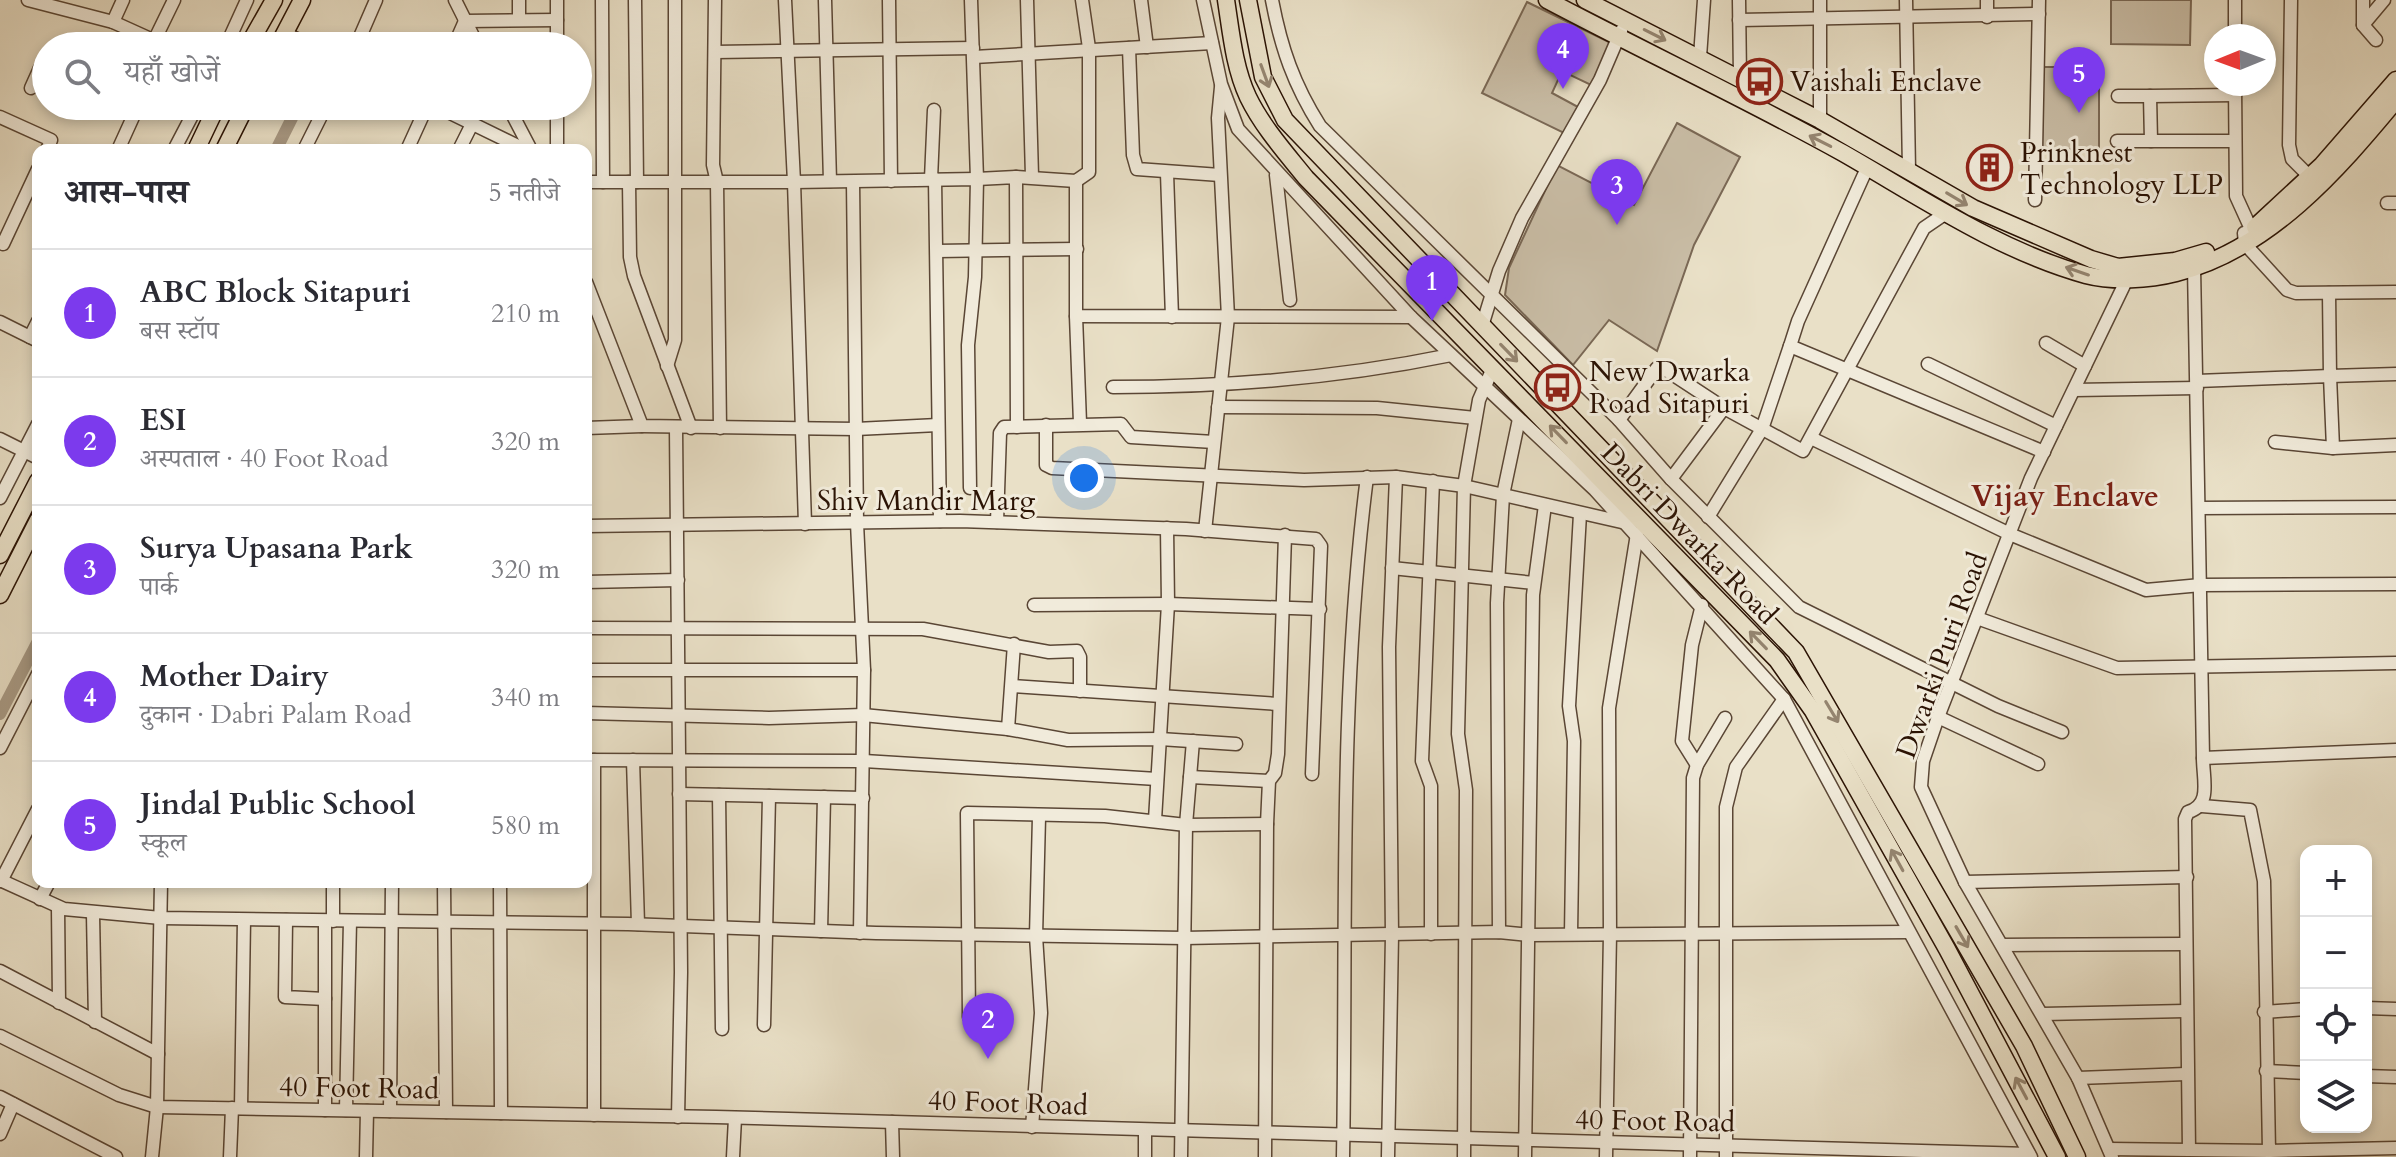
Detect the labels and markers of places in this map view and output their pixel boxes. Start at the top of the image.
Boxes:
pin: 4 [1537,23,1589,89]
pin: 5 [2053,47,2105,113]
bus stop icon: Vaishali Enclave [1735,57,1783,105]
place label: Vaishali Enclave [1790,63,1982,101]
place label: Prinknest Technology LLP [2020,134,2223,204]
building icon: Prinknest Technology LLP [1965,144,2013,192]
pin: 3 [1591,159,1643,225]
pin: 1 [1406,255,1458,321]
place label: New Dwarka Road Sitapuri [1589,353,1750,423]
bus stop icon: New Dwarka Road Sitapuri [1534,363,1582,411]
pin: 2 [962,993,1014,1059]

